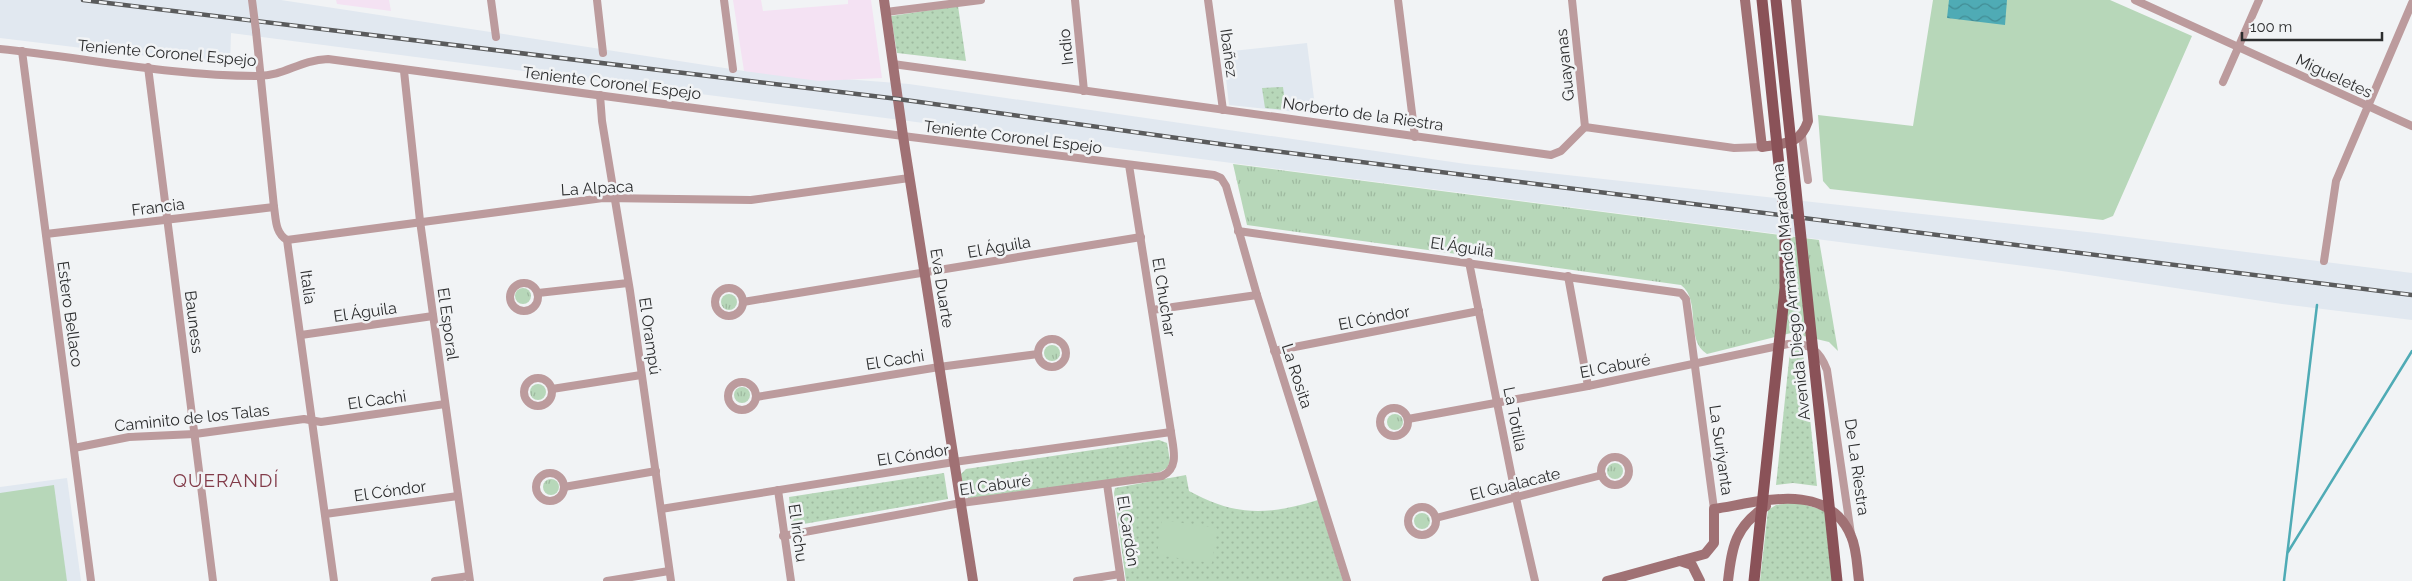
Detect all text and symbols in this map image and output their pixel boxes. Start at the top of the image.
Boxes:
scale bar [2242,10,2382,42]
text: 100 m [2250,18,2292,36]
street label: Ibañez [1216,27,1242,79]
street label: Indio [1055,28,1077,66]
street label: Guayanas [1552,28,1578,102]
street label: Teniente Coronel Espejo [77,36,257,70]
street label: Migueletes [2293,50,2376,102]
street label: Teniente Coronel Espejo [522,63,702,103]
street label: Norberto de la Riestra [1281,93,1445,135]
street label: Teniente Coronel Espejo [923,117,1103,157]
street label: Avenida Diego Armando Maradona [1768,163,1814,421]
street label: La Alpaca [560,177,634,199]
street label: Francia [130,194,186,220]
street label: El Águila [966,231,1032,262]
street label: El Águila [1429,232,1495,261]
street label: Eva Duarte [926,247,958,329]
street label: El Chuchar [1148,256,1180,338]
street label: Estero Bellaco [53,260,87,368]
street label: Italia [296,269,320,305]
street label: El Esporal [433,286,463,362]
street label: Bauness [181,290,207,355]
street label: El Orampú [635,296,665,376]
street label: El Águila [332,297,398,326]
street label: El Cóndor [1337,302,1412,334]
street label: La Rosita [1278,341,1316,411]
street label: El Cachi [864,346,926,374]
street label: El Caburé [1578,350,1652,382]
street label: La Totilla [1499,385,1531,453]
street label: El Cachi [346,386,408,414]
street label: Caminito de los Talas [114,400,271,436]
street label: La Suriyanta [1705,404,1737,496]
street label: De La Riestra [1841,417,1873,517]
street label: El Cóndor [876,440,951,470]
street label: El Gualacate [1468,464,1562,504]
district label: QUERANDÍ [173,469,279,491]
street label: El Caburé [958,471,1032,499]
street label: El Cóndor [353,476,428,505]
street label: El Cardón [1113,494,1143,568]
street label: El Irichu [785,503,811,563]

